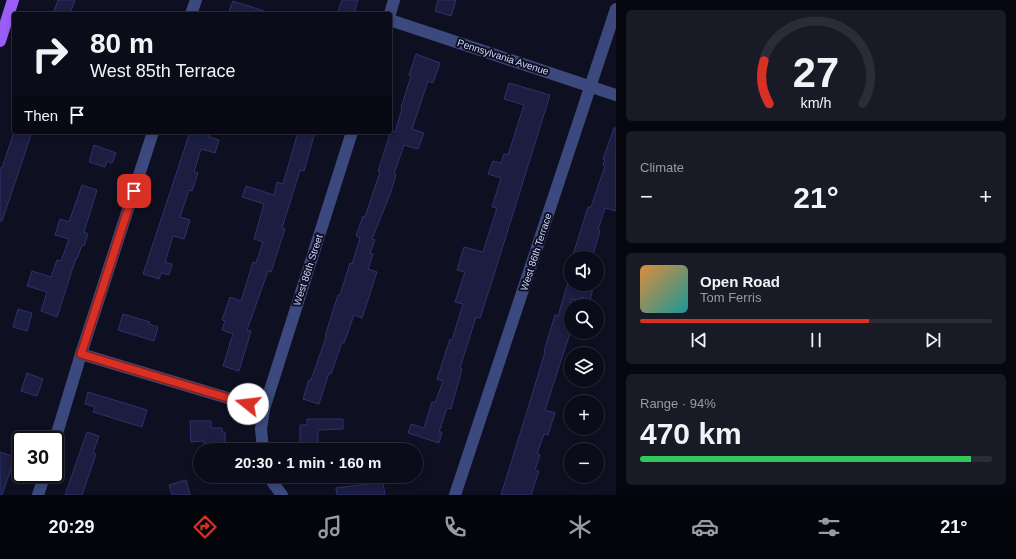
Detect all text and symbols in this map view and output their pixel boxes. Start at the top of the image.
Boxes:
icon: right [24,28,76,80]
text: 80 m [90,28,154,59]
street label: Pennsylvania Avenue [456,37,550,77]
text: 27 [793,48,839,95]
text: West 85th Terrace [90,61,235,81]
text: km/h [801,94,832,110]
icon: arrive [66,104,88,126]
text: Then [24,107,58,124]
text: Climate [640,160,684,175]
pin [117,174,151,208]
icon: arrive [123,180,145,202]
text: 21° [793,181,839,214]
text: − [640,184,653,209]
text: + [979,184,992,209]
street label: West 86th Terrace [518,211,554,292]
street label: West 86th Street [291,233,325,307]
map controls [564,251,604,483]
button: sound [564,251,604,291]
text: Open Road [700,273,780,290]
text: Tom Ferris [700,290,761,305]
button: search [564,299,604,339]
icon: previous [688,329,710,351]
icon: pause [805,329,827,351]
icon: next [922,329,944,351]
button: layers [564,347,604,387]
position arrow [227,383,269,425]
button: + [564,395,604,435]
text: Range · 94% [640,396,716,411]
text: 470 km [640,417,742,450]
speed limit sign: 30 [12,431,64,483]
button: − [564,443,604,483]
text: 20:30 · 1 min · 160 m [235,454,381,471]
icon: directions [191,513,219,541]
icon: music [316,513,344,541]
icon: phone [441,513,469,541]
icon: climate [566,513,594,541]
icon: car [691,513,719,541]
icon: filters [815,513,843,541]
text: 20:29 [48,517,94,537]
text: 21° [940,517,967,537]

